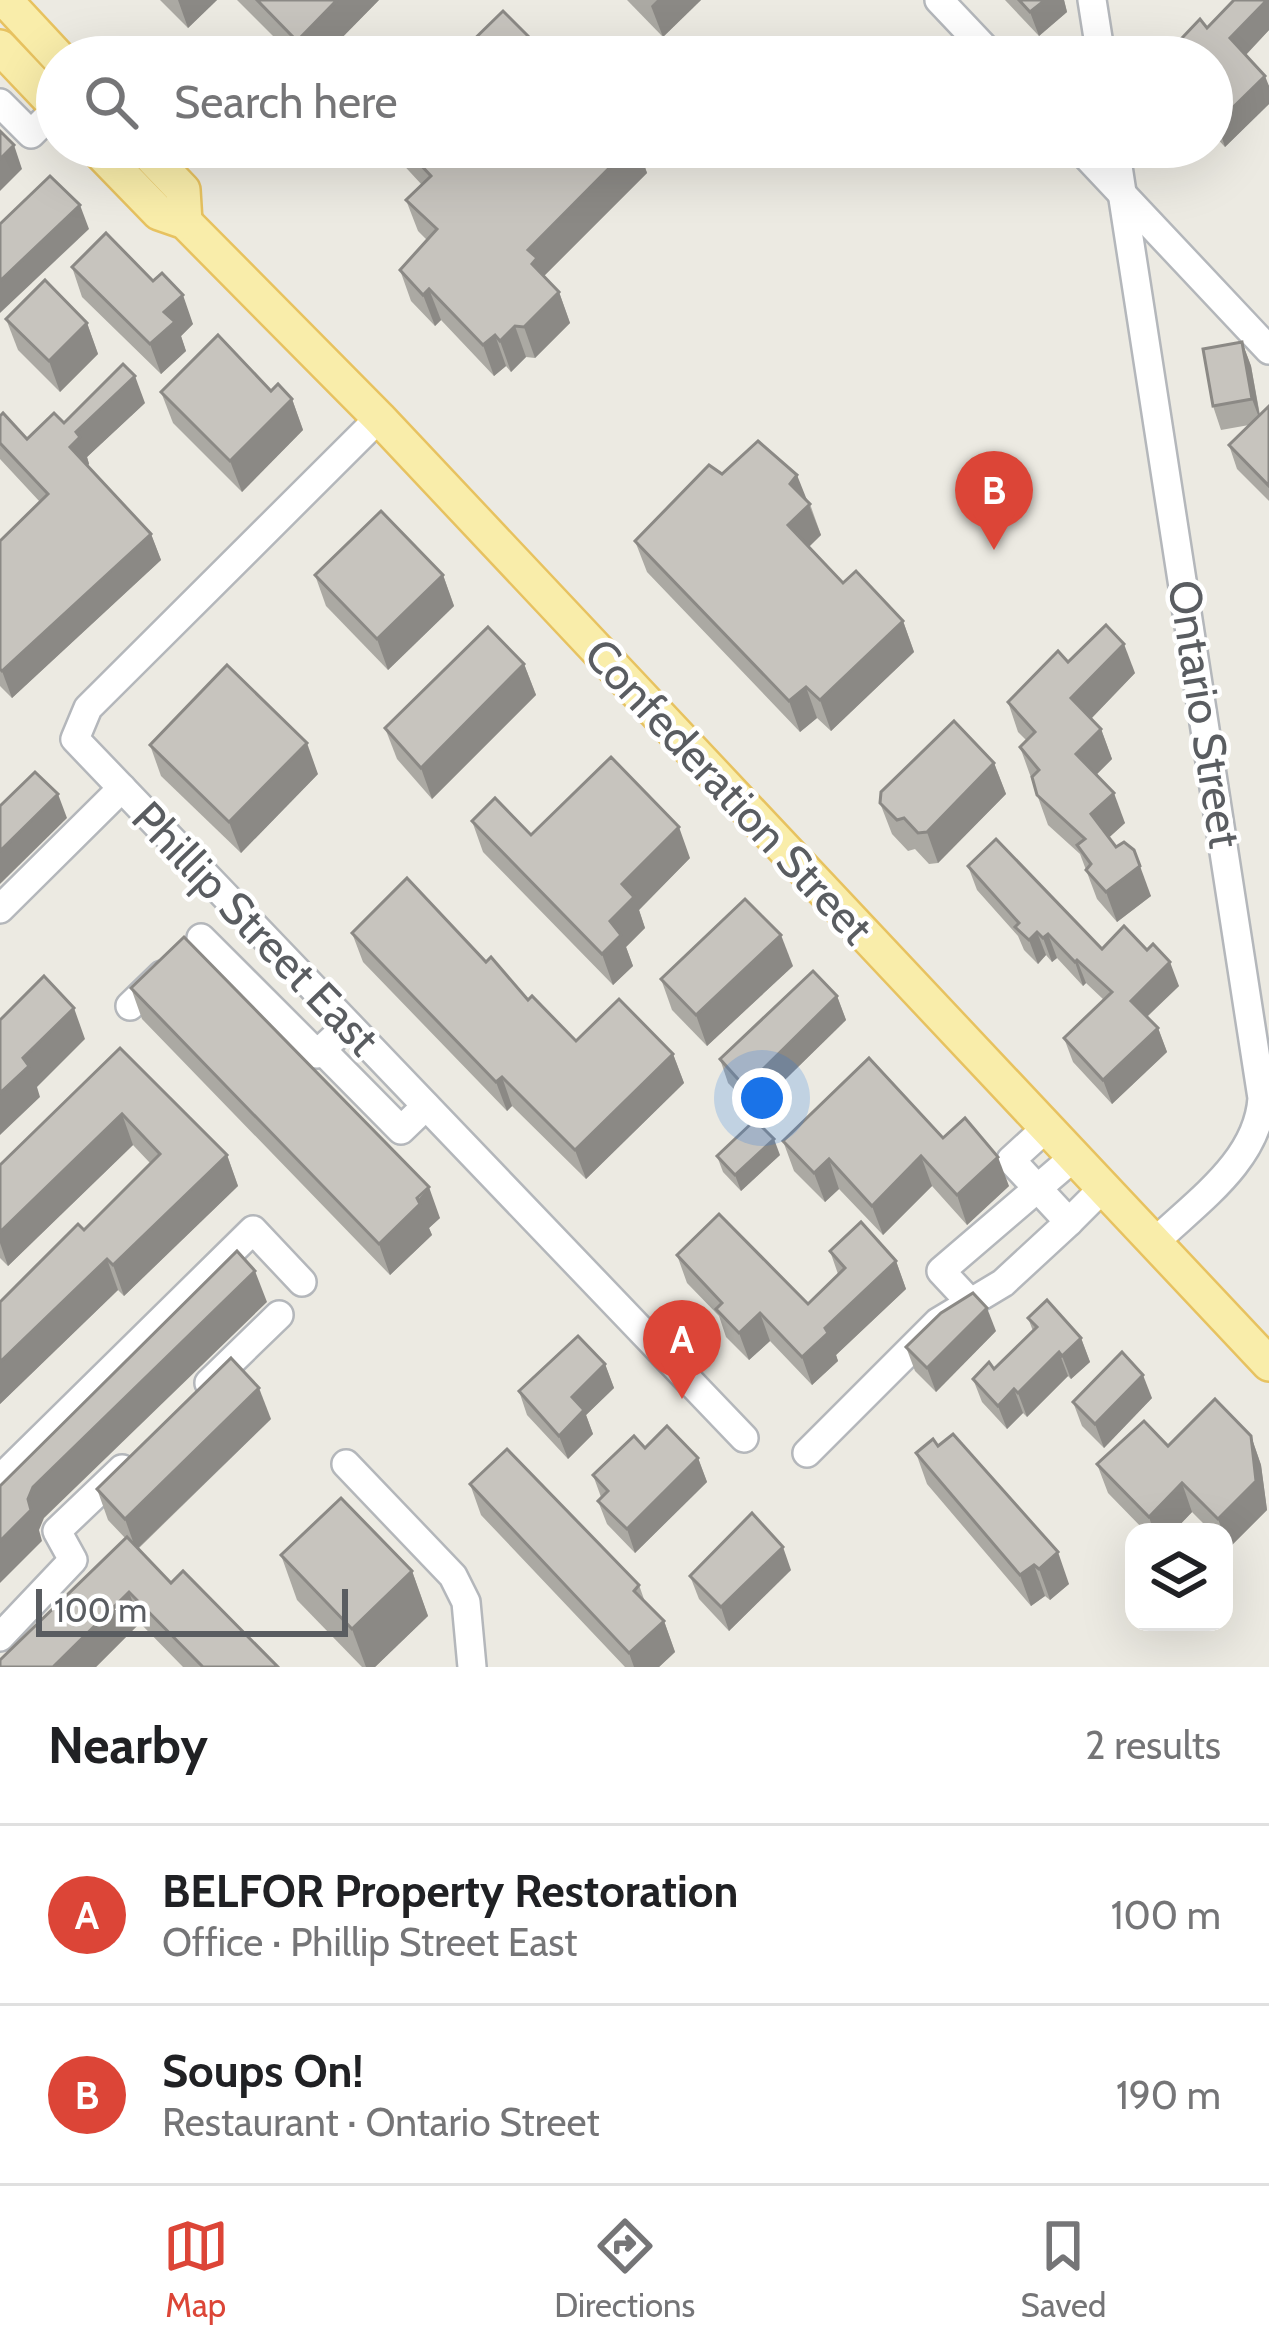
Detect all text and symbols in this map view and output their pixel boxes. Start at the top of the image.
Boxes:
search box [36,36,1233,168]
icon: search [78,69,144,135]
text: Search here [174,75,398,129]
pin: B [955,451,1033,550]
street label: Ontario Street [1157,576,1253,852]
street label: Confederation Street [574,627,884,955]
street label: Phillip Street East [121,790,391,1066]
your location [732,1068,792,1128]
pin: A [643,1300,721,1399]
map controls [1125,1523,1233,1631]
button: layers [1125,1523,1233,1631]
scale bar [36,1583,348,1636]
text: 100 m [54,1590,147,1630]
text: Nearby [48,1714,208,1776]
text: 2 results [1085,1721,1221,1769]
text: BELFOR Property Restoration [162,1864,738,1918]
text: A [75,1891,99,1939]
text: 100 m [1111,1891,1221,1939]
text: Office · Phillip Street East [162,1918,577,1966]
text: Soups On! [162,2044,363,2098]
text: B [75,2071,99,2119]
text: 190 m [1116,2071,1221,2119]
text: Restaurant · Ontario Street [162,2098,600,2146]
tab: Map [163,2213,229,2325]
tab: Directions [554,2213,695,2325]
tab: Saved [1021,2213,1106,2325]

